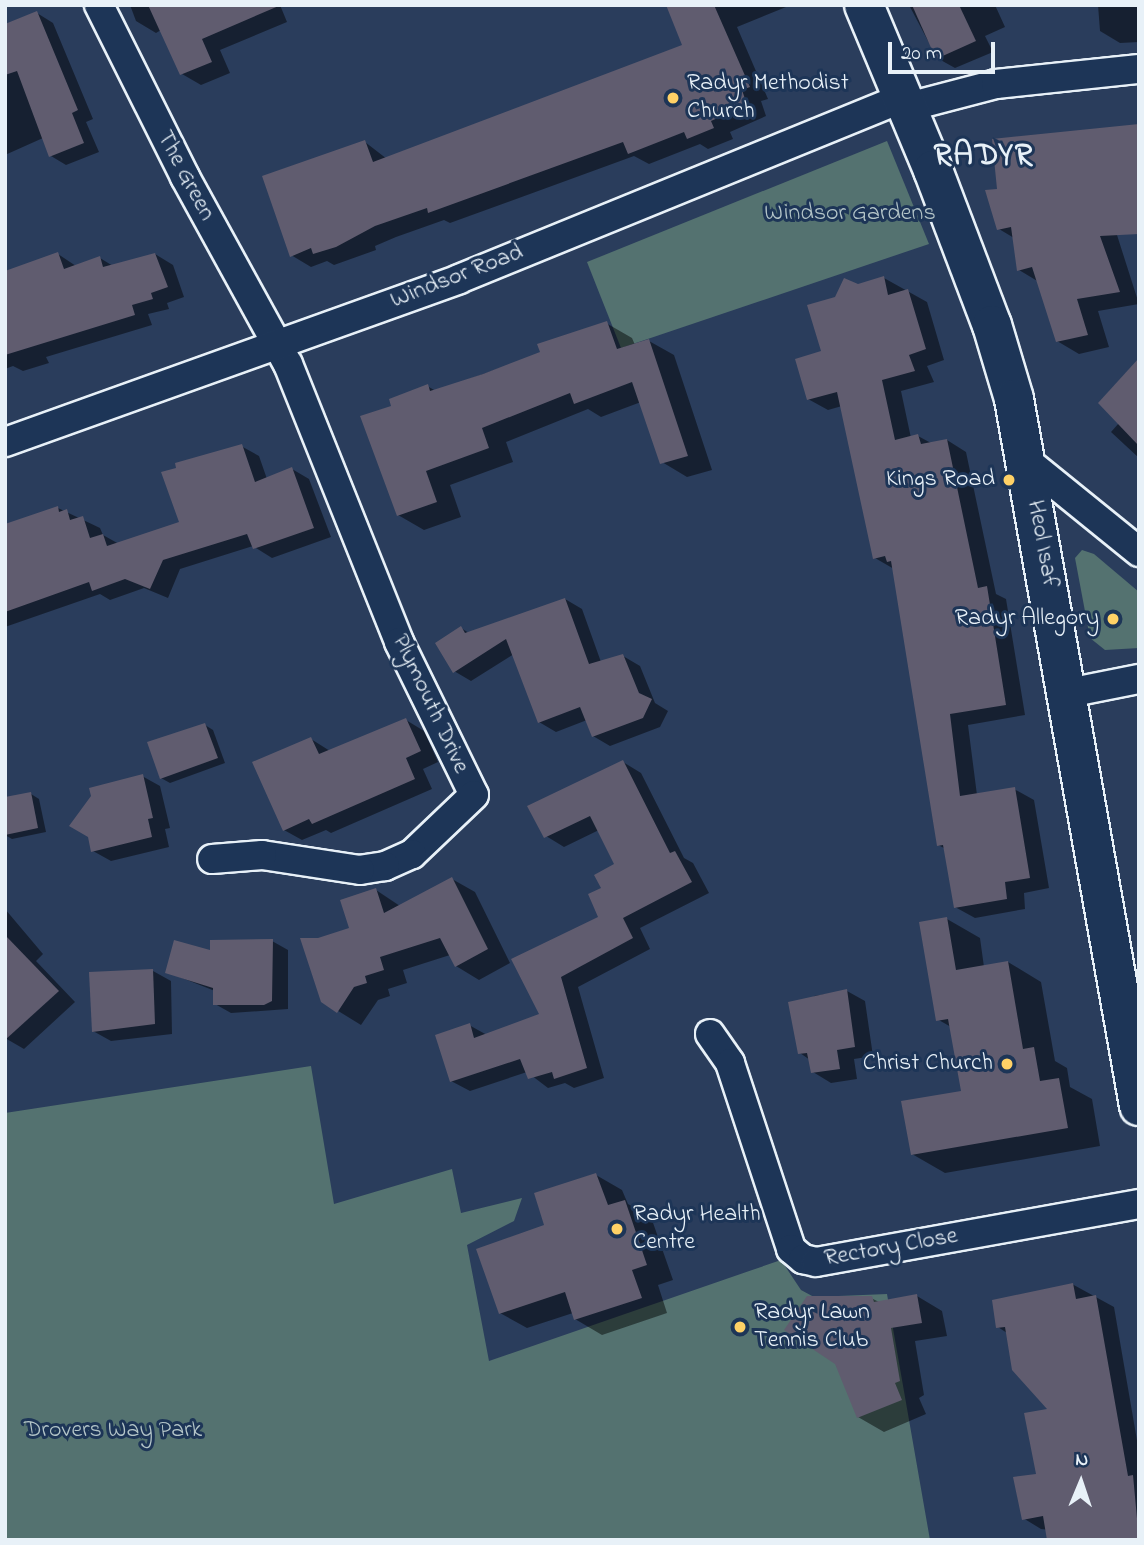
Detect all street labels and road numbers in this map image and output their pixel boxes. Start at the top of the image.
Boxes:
street label: The Green [149,126,221,226]
street label: Windsor Road [387,239,527,315]
street label: Heol Isaf [1020,498,1064,590]
street label: Plymouth Drive [385,630,475,778]
street label: Rectory Close [822,1222,960,1274]

